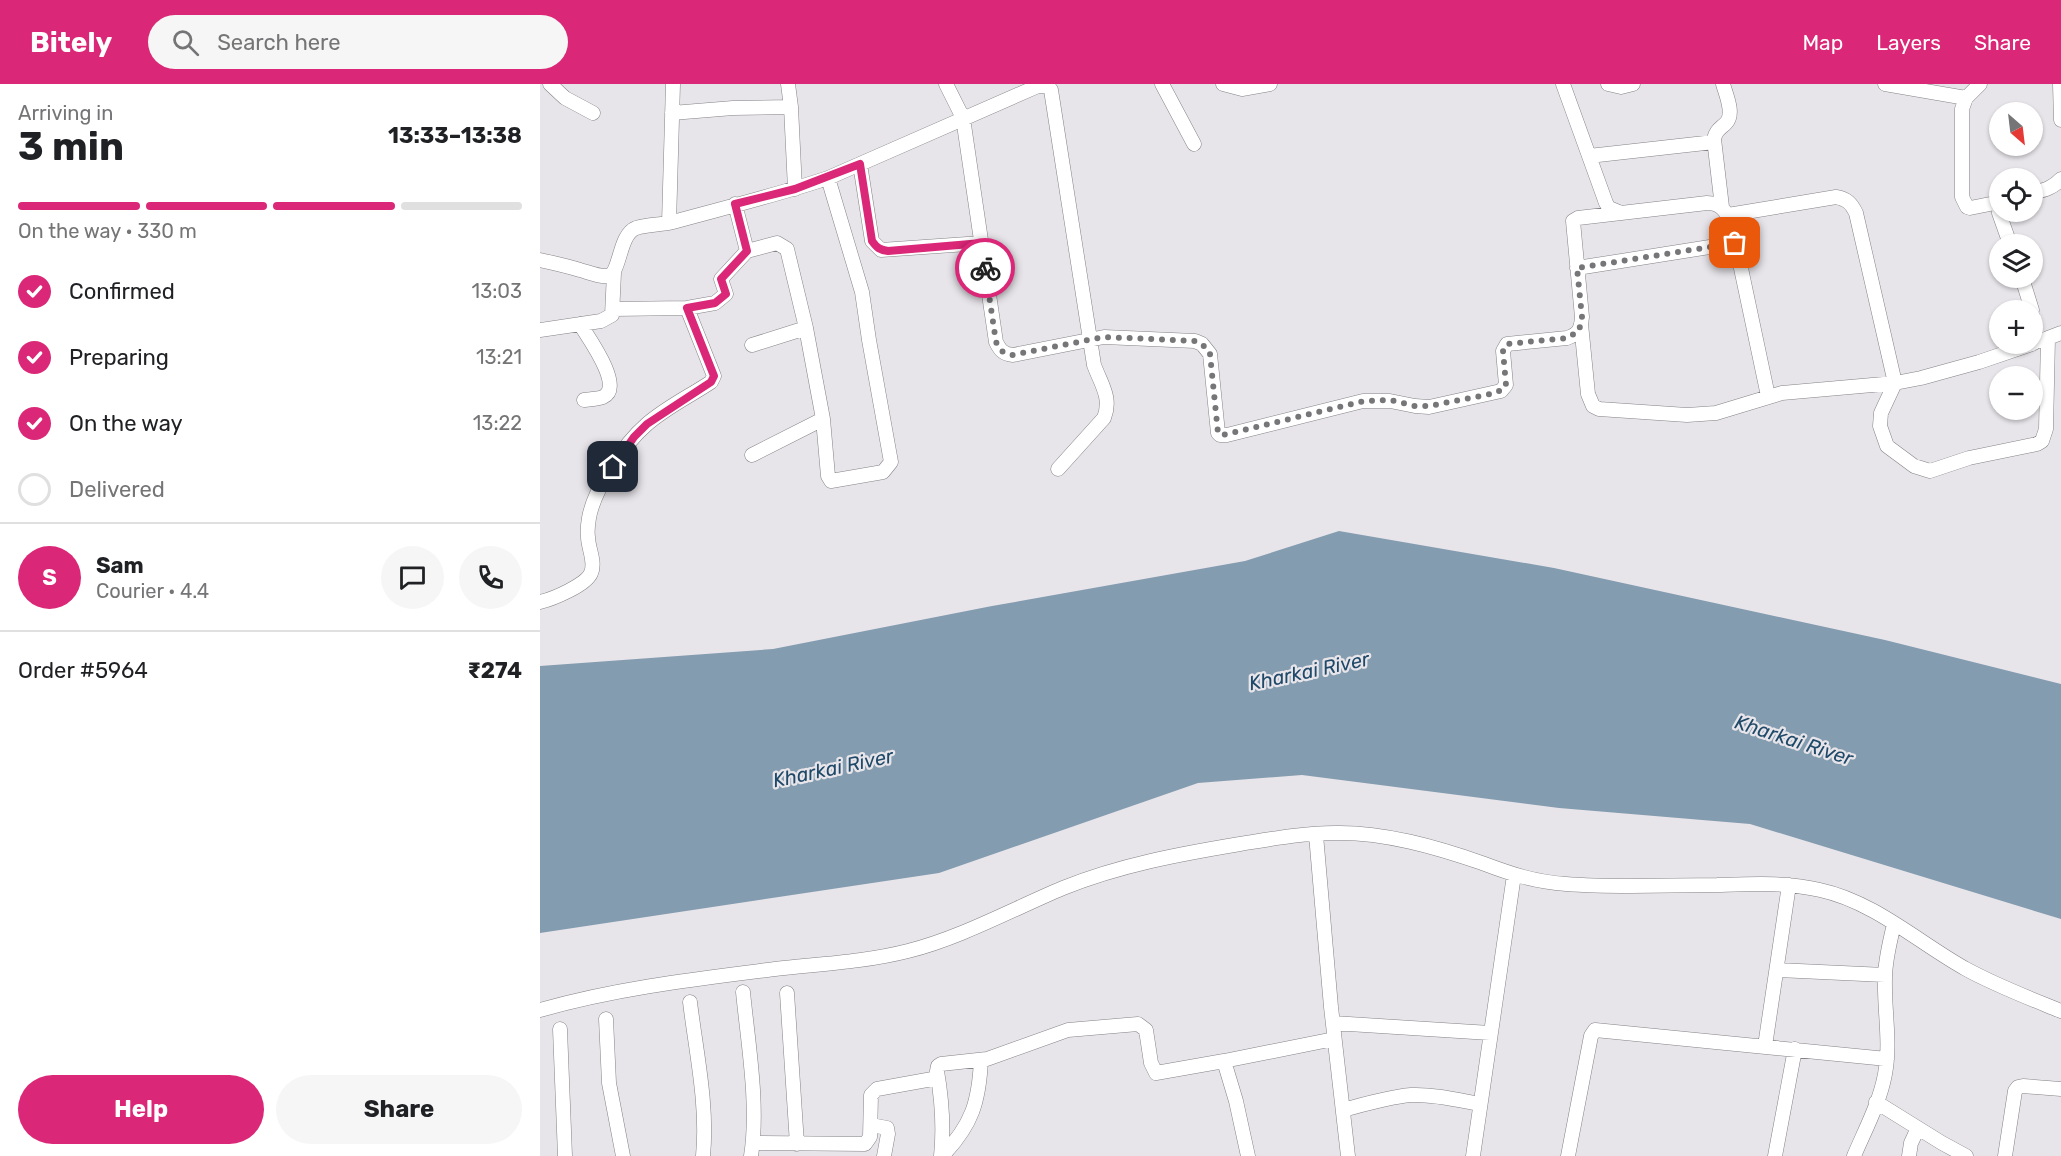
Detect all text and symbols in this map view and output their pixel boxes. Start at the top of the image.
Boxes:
search box [148,15,568,69]
text: Bitely [30,26,112,59]
icon: search [169,26,202,59]
text: Search here [217,29,341,56]
text: Map [1802,30,1843,55]
text: Layers [1876,30,1941,55]
text: Share [1974,30,2031,55]
text: Arriving in [18,101,113,125]
north arrow [1989,102,2043,156]
map controls [1989,102,2043,420]
text: 13:33–13:38 [388,122,522,149]
text: 3 min [18,124,124,170]
button: locate [1989,168,2043,222]
pin [1709,217,1760,268]
text: On the way · 330 m [18,219,197,243]
icon: bag [1718,226,1751,259]
button: layers [1989,234,2043,288]
courier [955,238,1015,298]
icon: bike [969,252,1002,285]
icon: check [18,275,51,308]
text: Confirmed [69,278,175,305]
text: 13:03 [472,279,522,303]
button: + [1989,300,2043,354]
icon: check [18,341,51,374]
text: Preparing [69,344,169,371]
text: 13:21 [476,345,522,369]
button: − [1989,366,2043,420]
icon: check [18,407,51,440]
text: On the way [69,410,183,437]
text: 13:22 [473,411,522,435]
pin [587,441,638,492]
icon: home [596,450,629,483]
text: Delivered [69,476,165,503]
button: chat [381,546,444,609]
button: phone [459,546,522,609]
text: Sam [96,552,144,579]
text: S [42,564,57,591]
text: Courier · 4.4 [96,579,209,603]
water label: Kharkai River [1246,646,1373,695]
text: Order #5964 [18,657,148,684]
text: ₹274 [468,657,522,684]
water label: Kharkai River [1732,710,1857,771]
water label: Kharkai River [770,743,897,792]
button: Help [18,1075,264,1144]
button: Share [276,1075,522,1144]

